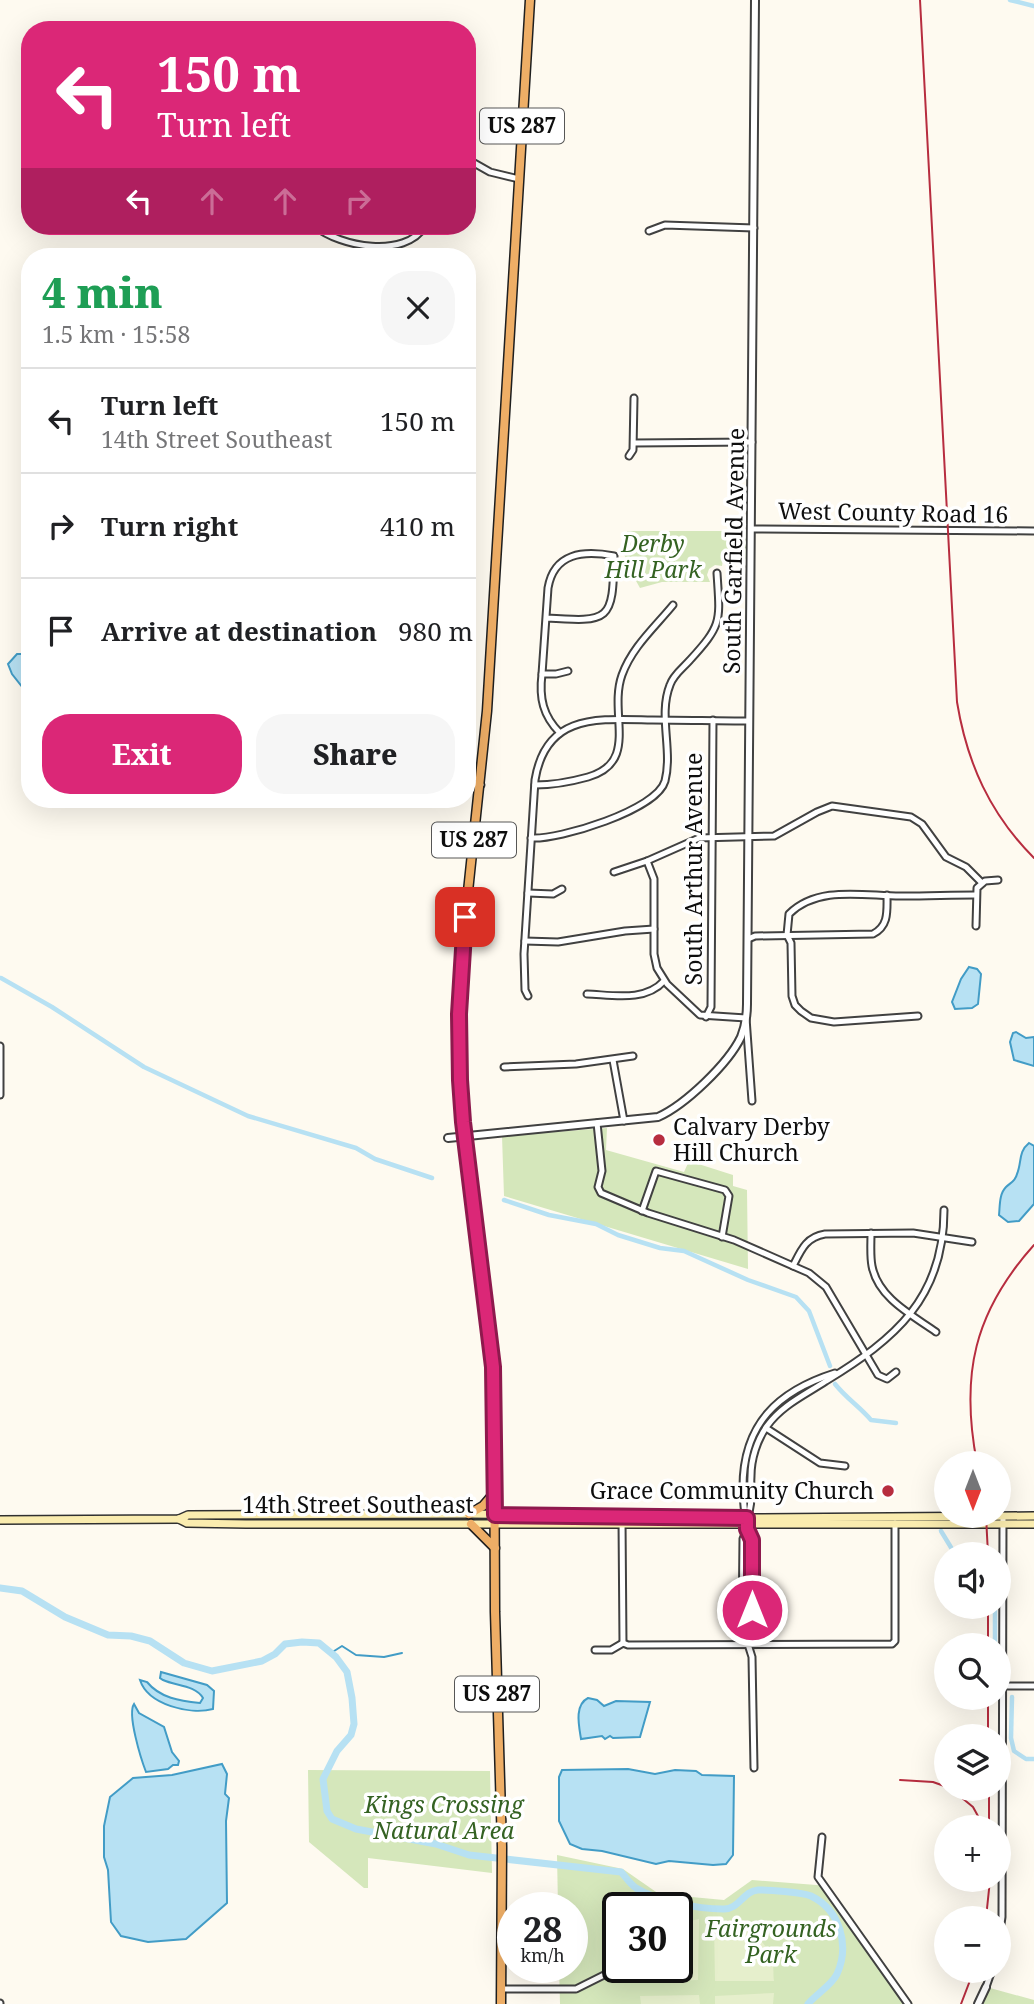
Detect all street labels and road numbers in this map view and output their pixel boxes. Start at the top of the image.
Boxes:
road number: US 287 [480,108,564,144]
street label: South Garfield Avenue [715,428,751,674]
street label: West County Road 16 [778,494,1009,530]
street label: South Arthur Avenue [677,753,709,985]
road number: US 287 [432,822,516,858]
street label: 14th Street Southeast [242,1488,474,1520]
road number: US 287 [455,1676,539,1712]

